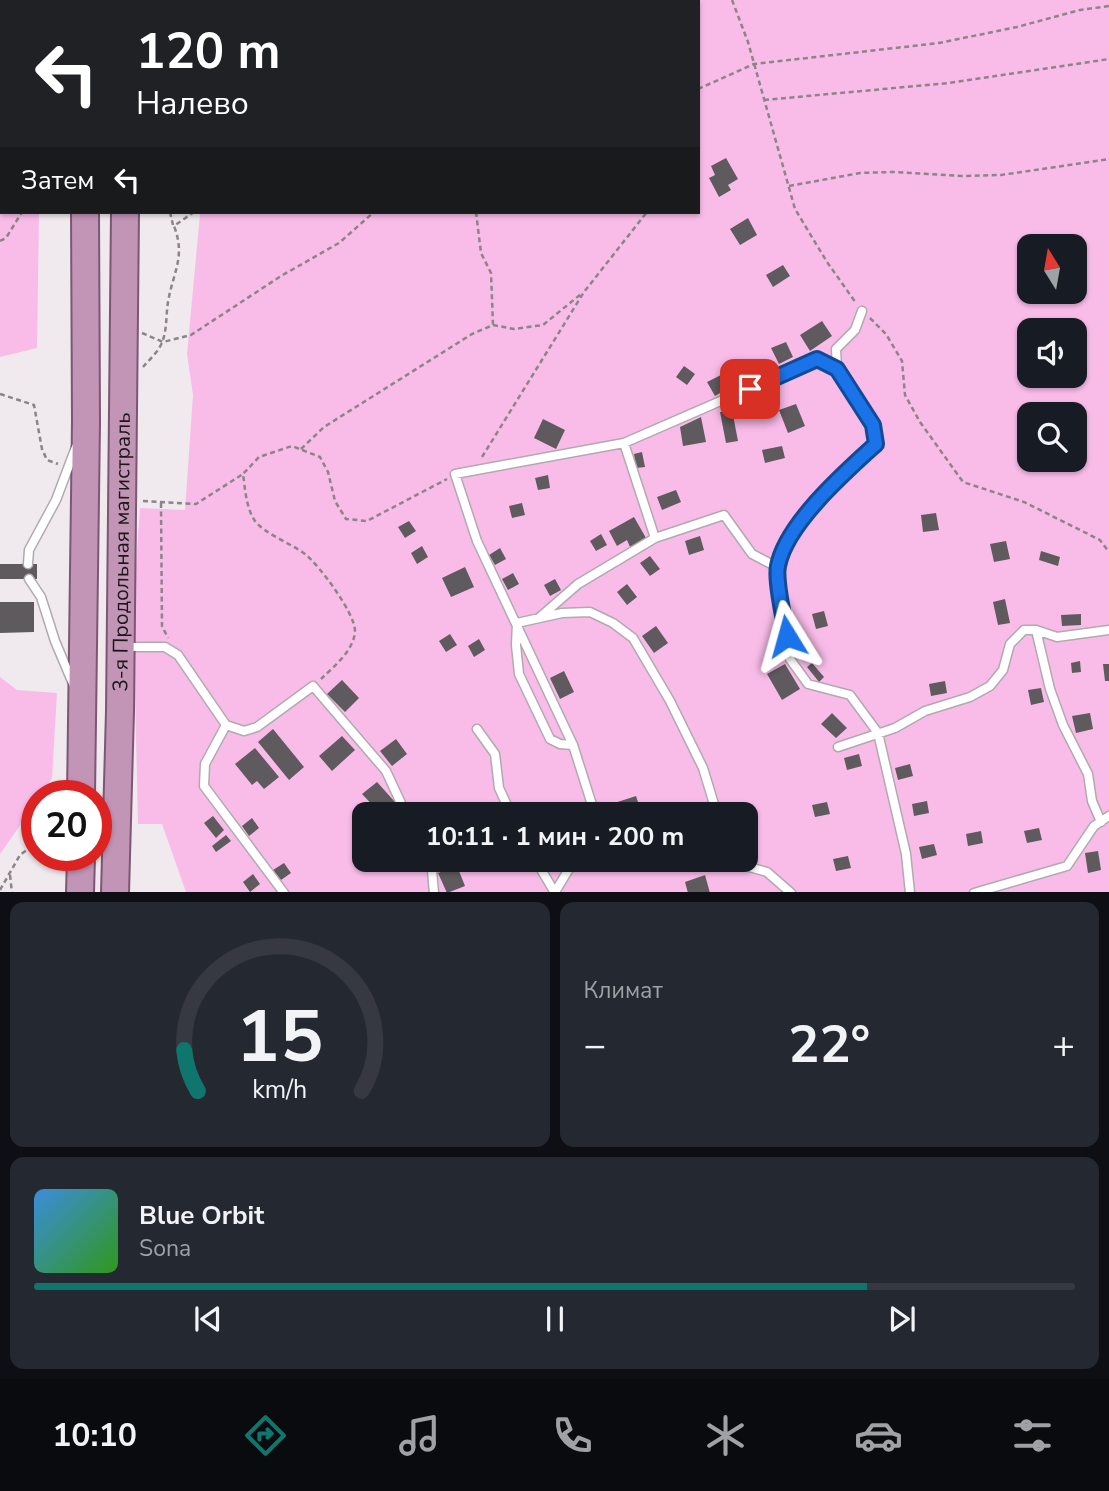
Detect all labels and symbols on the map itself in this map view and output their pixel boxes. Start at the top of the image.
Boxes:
north arrow [1017,234,1087,304]
pin [720,359,780,419]
street label: 3-я Продольная магистраль [106,412,137,692]
position arrow [750,599,824,673]
speed limit sign: 20 [21,780,112,871]

